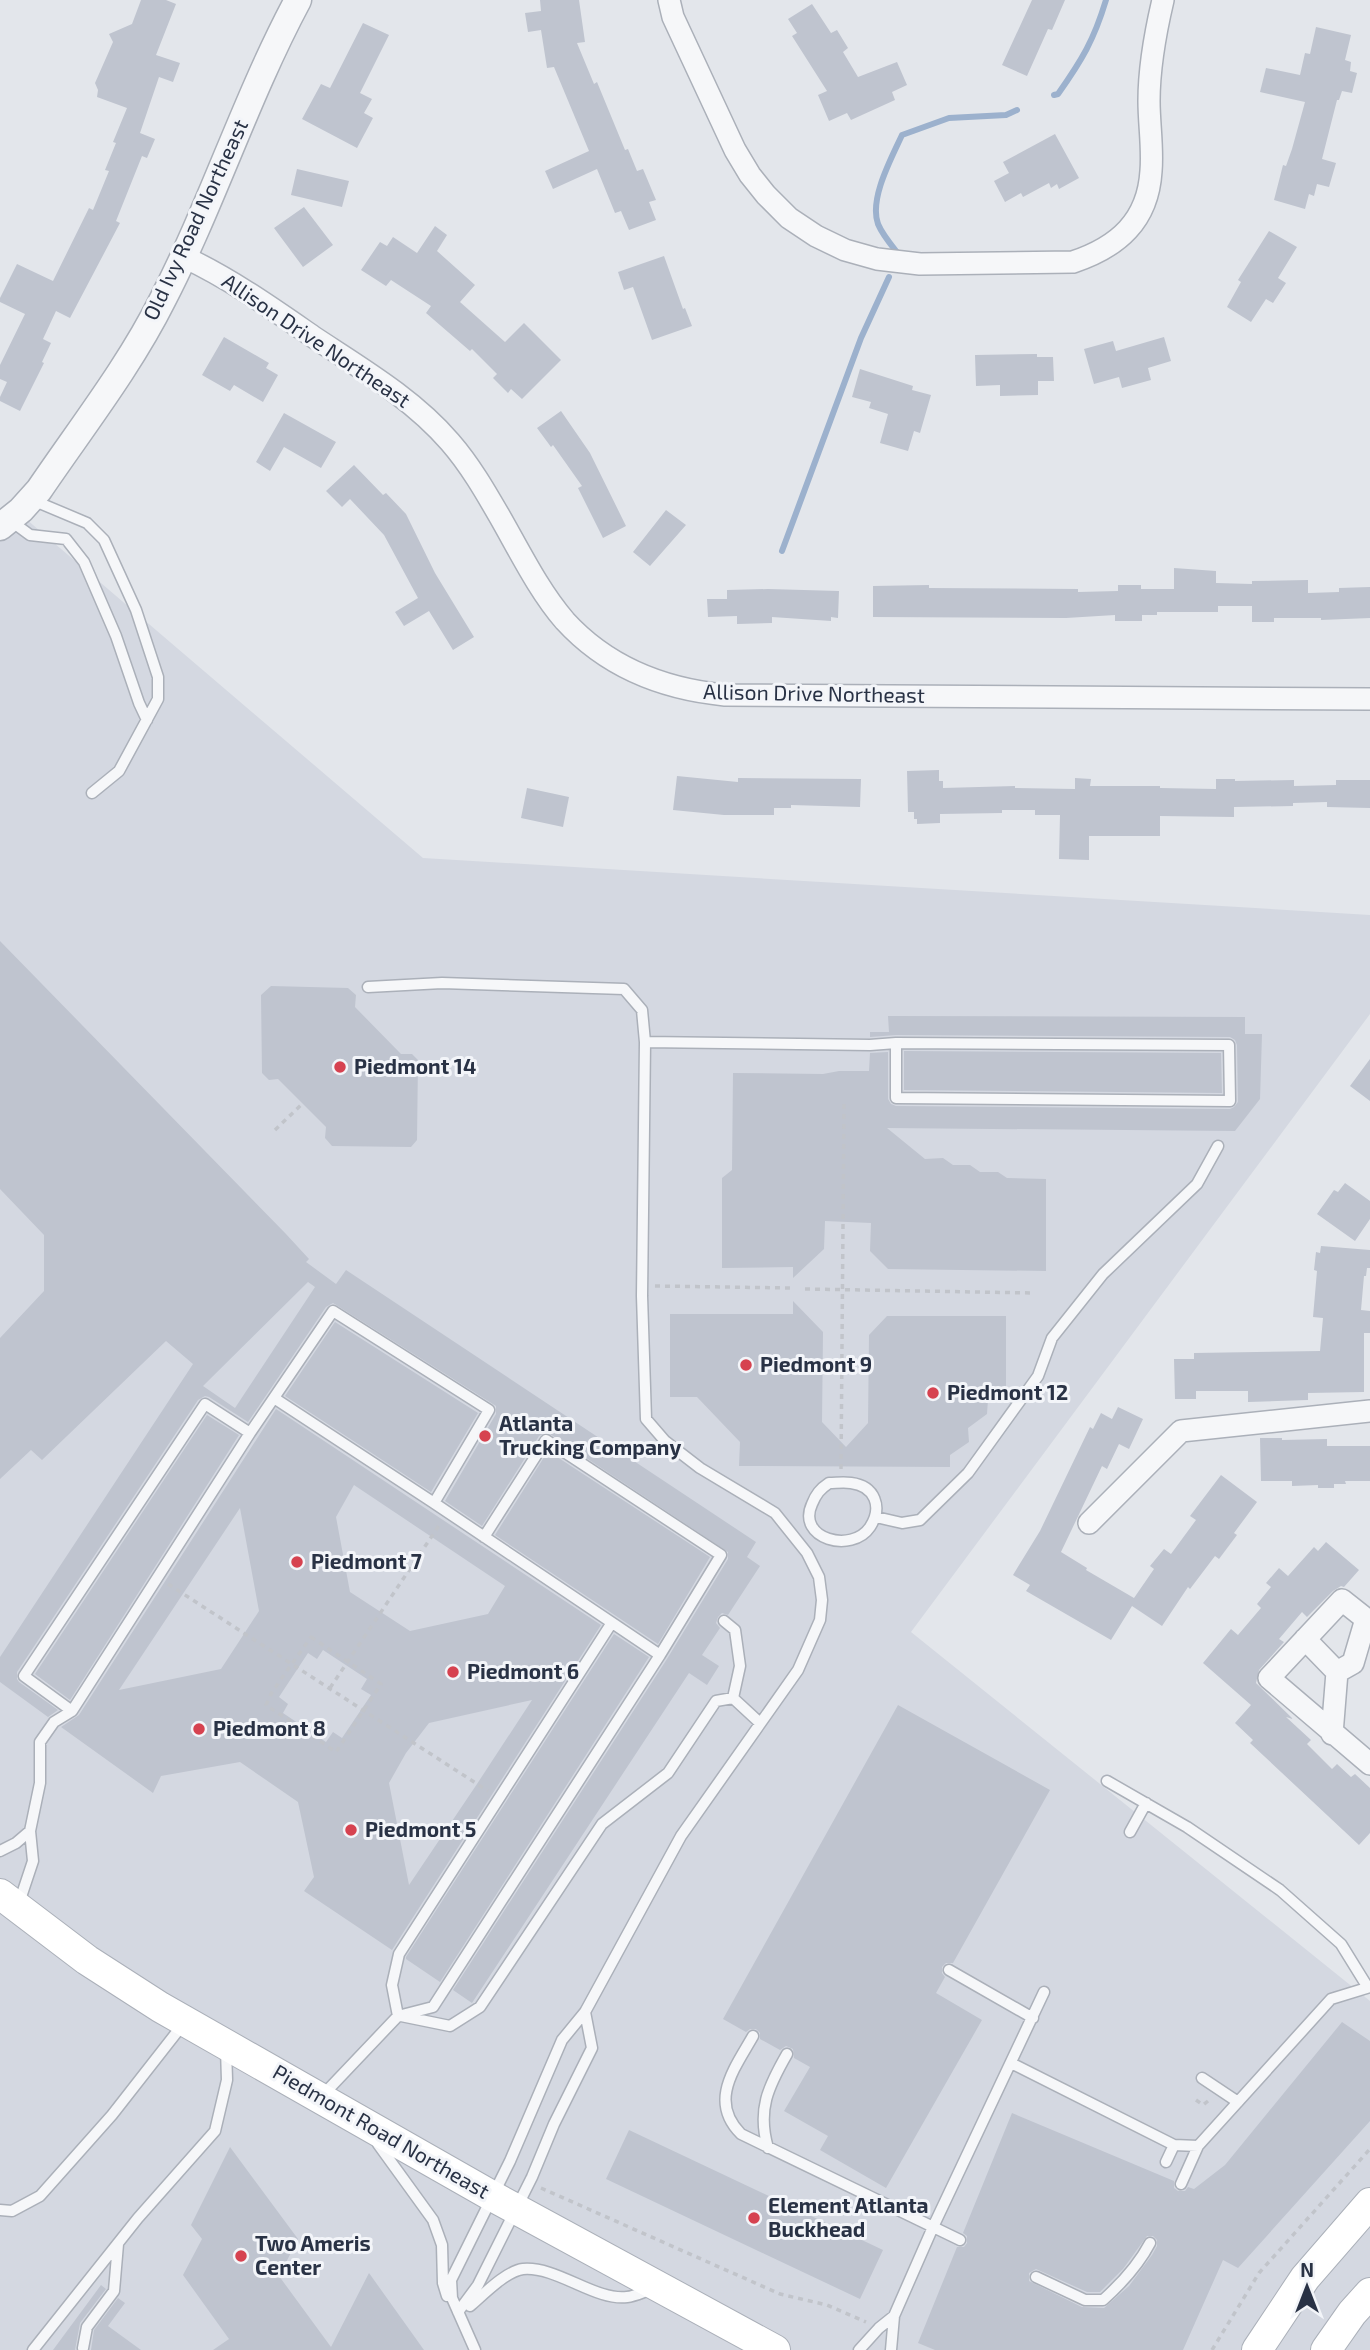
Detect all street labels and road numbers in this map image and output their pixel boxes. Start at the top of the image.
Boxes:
street label: Old Ivy Road Northeast [137,115,252,324]
street label: Allison Drive Northeast [218,267,416,412]
street label: Allison Drive Northeast [703,678,925,707]
street label: Piedmont Road Northeast [269,2058,495,2203]

